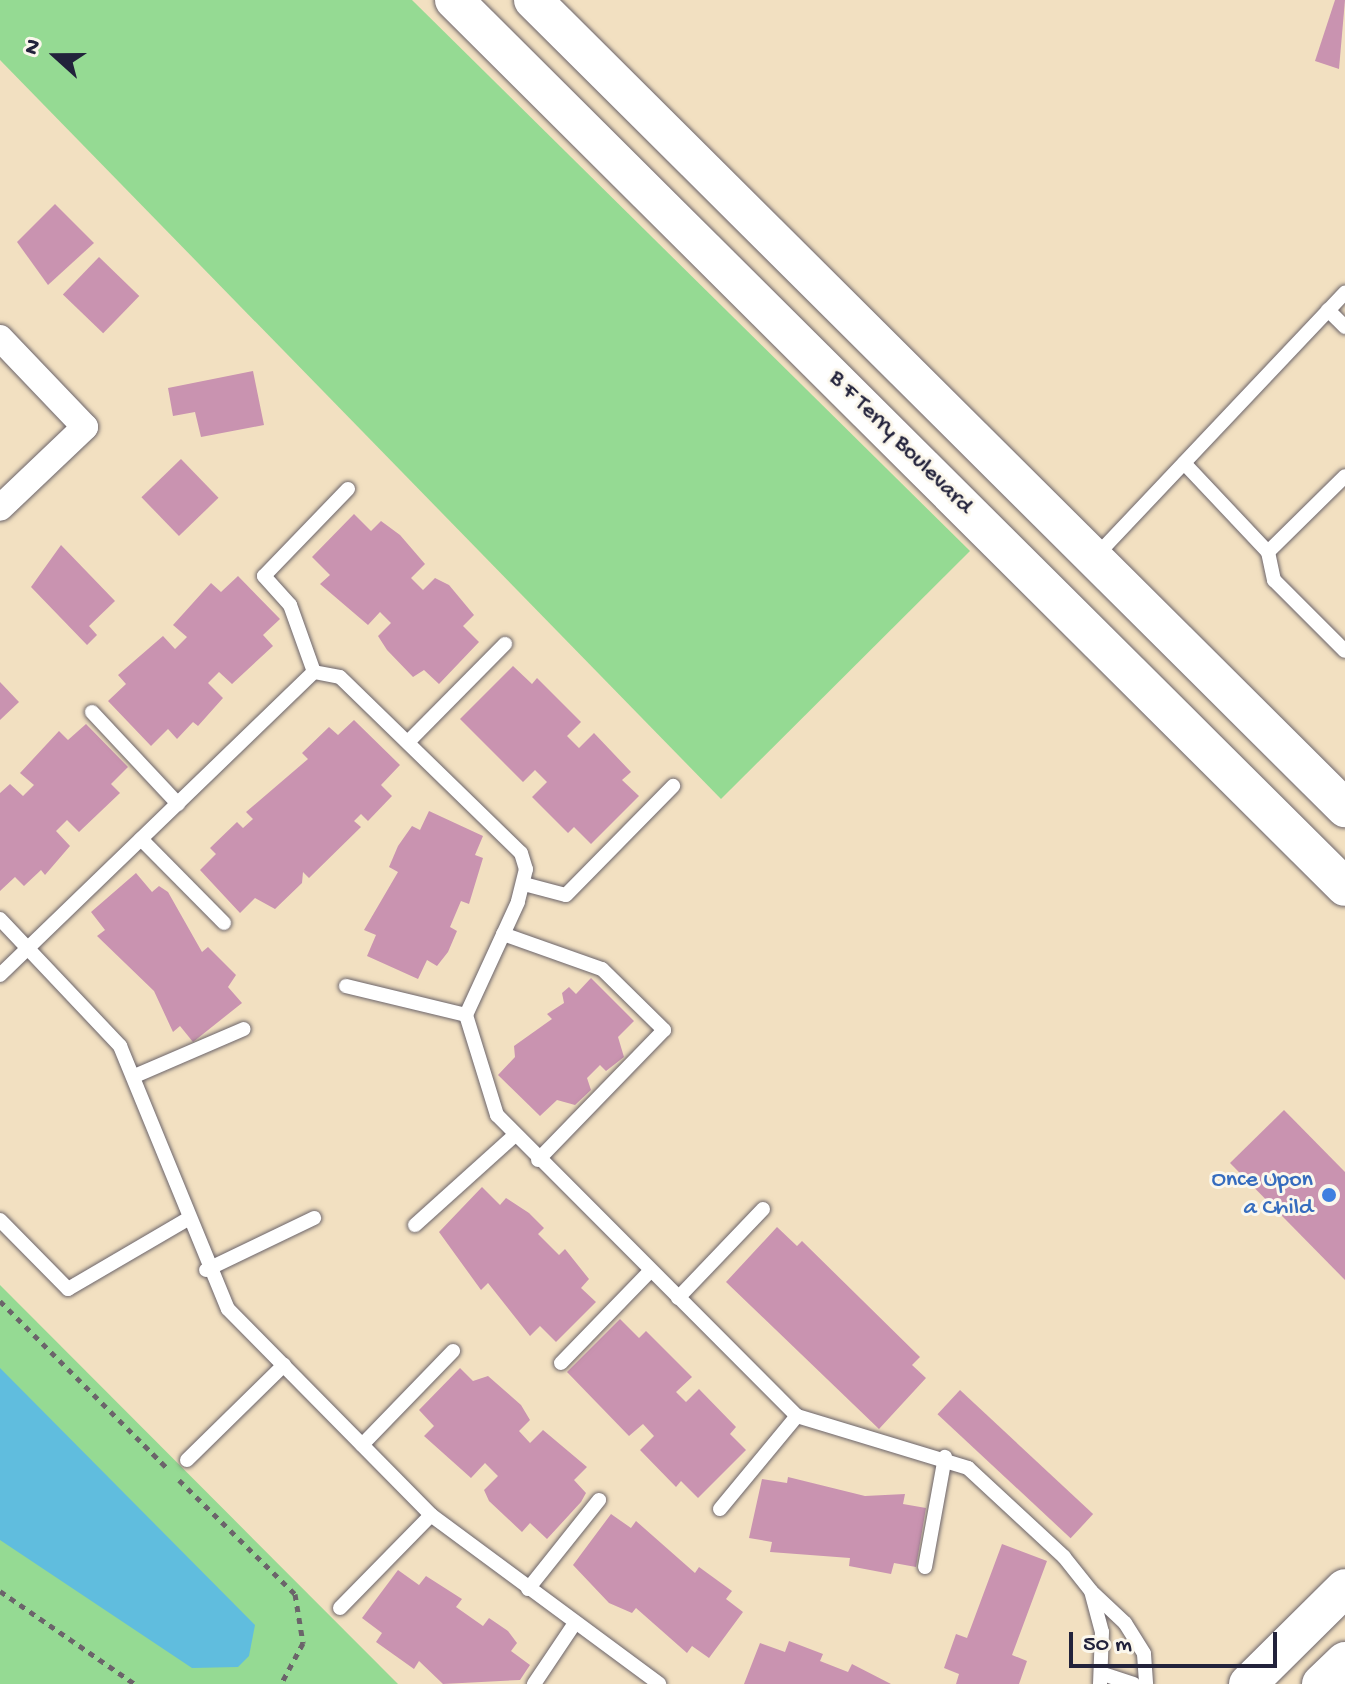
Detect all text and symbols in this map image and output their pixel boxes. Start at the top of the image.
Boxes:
north arrow [16,16,96,96]
text: N [19,36,48,59]
street label: B F Terry Boulevard [822,365,978,521]
place label: Once Upon a Child [1211,1167,1313,1223]
marker: Once Upon a Child [1320,1186,1338,1204]
scale bar [1073,1616,1281,1666]
text: 50 m [1083,1631,1132,1660]

